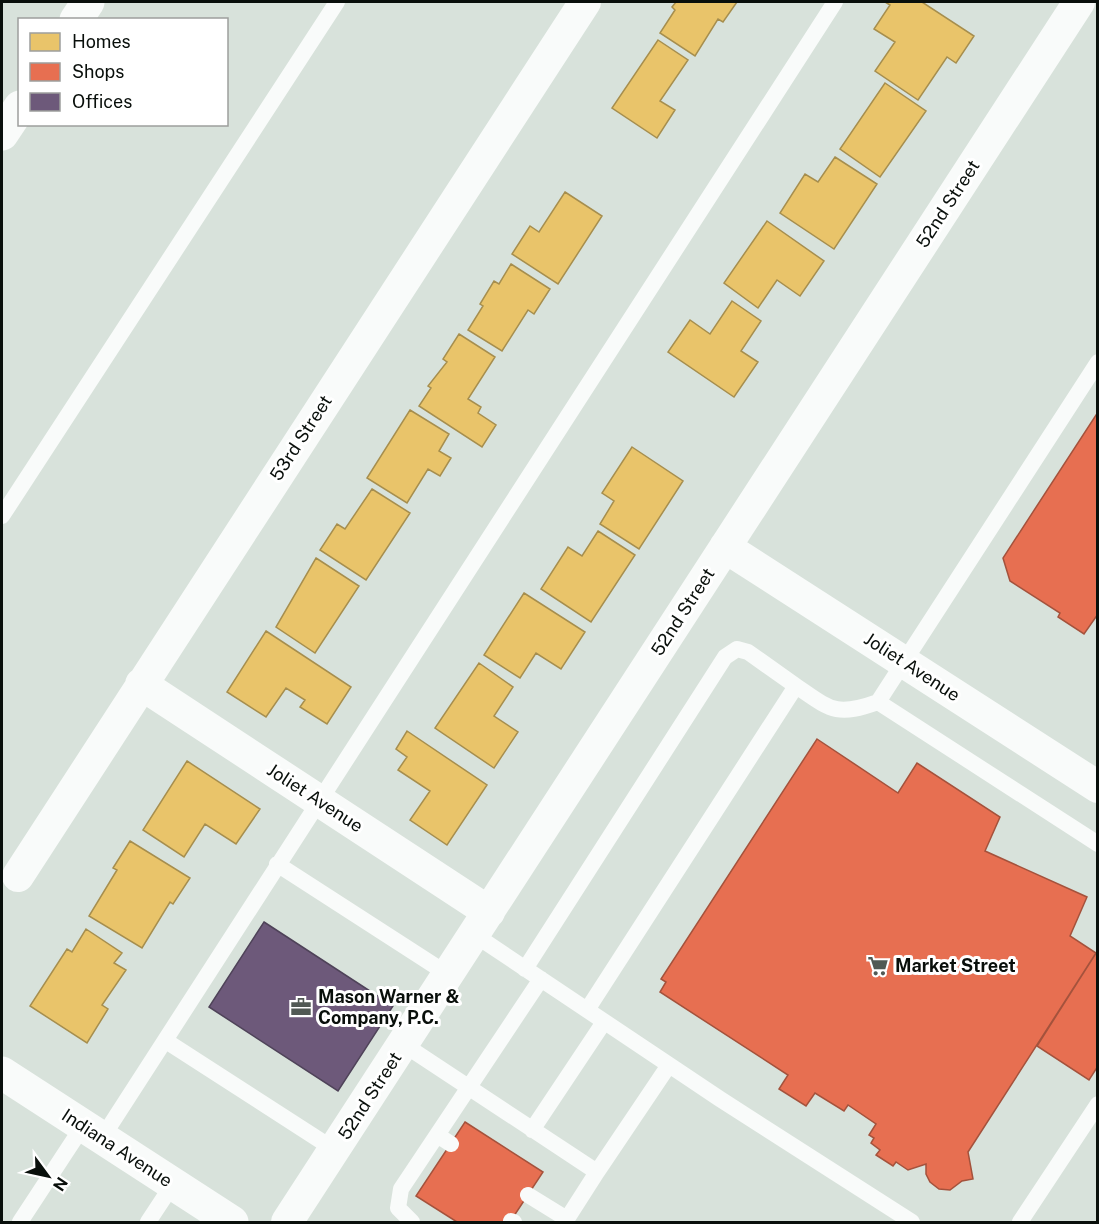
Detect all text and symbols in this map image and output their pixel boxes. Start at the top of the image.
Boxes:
legend [18,18,228,126]
text: Homes [72,31,131,52]
text: Shops [72,61,124,82]
text: Offices [72,91,132,112]
street label: 52nd Street [911,156,984,252]
street label: 53rd Street [265,391,336,484]
street label: 52nd Street [646,564,719,660]
street label: Joliet Avenue [860,628,964,705]
street label: Joliet Avenue [263,759,367,836]
supermarket icon: Market Street [866,954,890,978]
place label: Market Street [895,955,1016,976]
place label: Mason Warner & Company, P.C. [318,986,460,1028]
office icon: Mason Warner & Company, P.C. [289,995,313,1019]
street label: 52nd Street [333,1048,406,1144]
street label: Indiana Avenue [58,1104,176,1191]
north arrow [18,1146,78,1206]
text: N [49,1173,72,1194]

